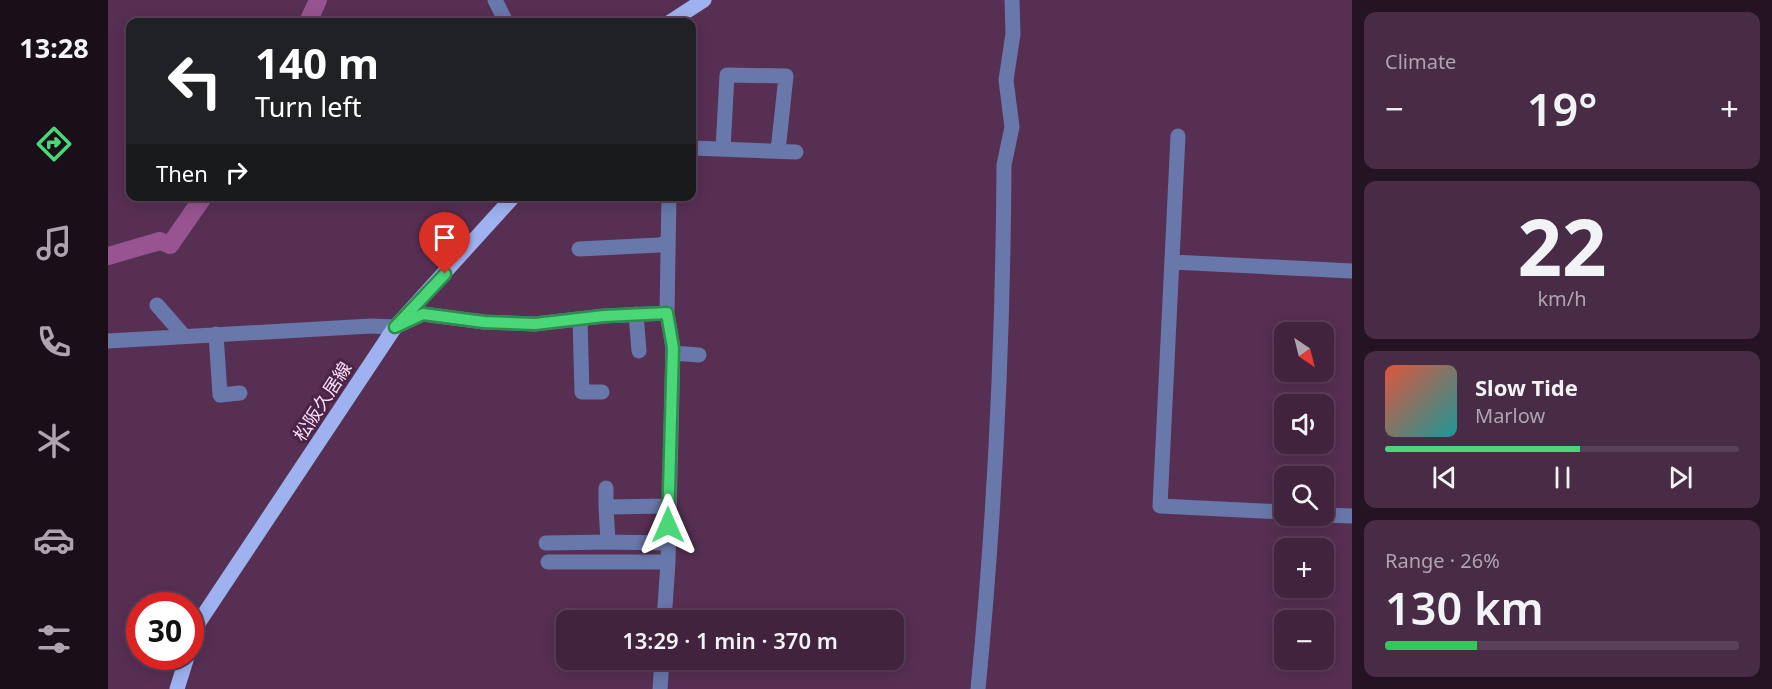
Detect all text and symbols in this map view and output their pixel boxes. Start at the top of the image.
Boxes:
text: 13:28 [19,29,89,66]
text: 140 m [255,34,379,91]
icon: left [156,42,234,120]
text: Climate [1385,48,1456,75]
text: 19° [1527,78,1597,139]
text: − [1385,86,1404,131]
text: + [1720,86,1739,131]
text: Turn left [255,88,361,125]
icon: directions [33,123,75,165]
icon: right [220,156,253,189]
text: Then [156,158,208,188]
text: 22 [1517,193,1607,299]
pin [419,212,470,274]
icon: arrive [428,221,461,254]
icon: music [33,222,75,264]
text: km/h [1537,285,1587,312]
icon: phone [33,321,75,363]
north arrow [1274,322,1334,382]
map controls [1274,322,1334,670]
street label: 松阪久居線 [287,357,357,445]
text: Slow Tide [1475,372,1578,402]
button: sound [1274,394,1334,454]
text: Marlow [1475,402,1545,429]
icon: climate [33,420,75,462]
icon: previous [1428,461,1461,494]
icon: pause [1546,461,1579,494]
icon: next [1664,461,1697,494]
button: search [1274,466,1334,526]
position arrow [636,493,700,557]
icon: car [33,519,75,561]
button: + [1274,538,1334,598]
text: Range · 26% [1385,547,1500,574]
text: 130 km [1385,577,1544,638]
speed limit sign: 30 [126,592,204,670]
button: − [1274,610,1334,670]
icon: filters [33,618,75,660]
text: 13:29 · 1 min · 370 m [622,625,838,655]

